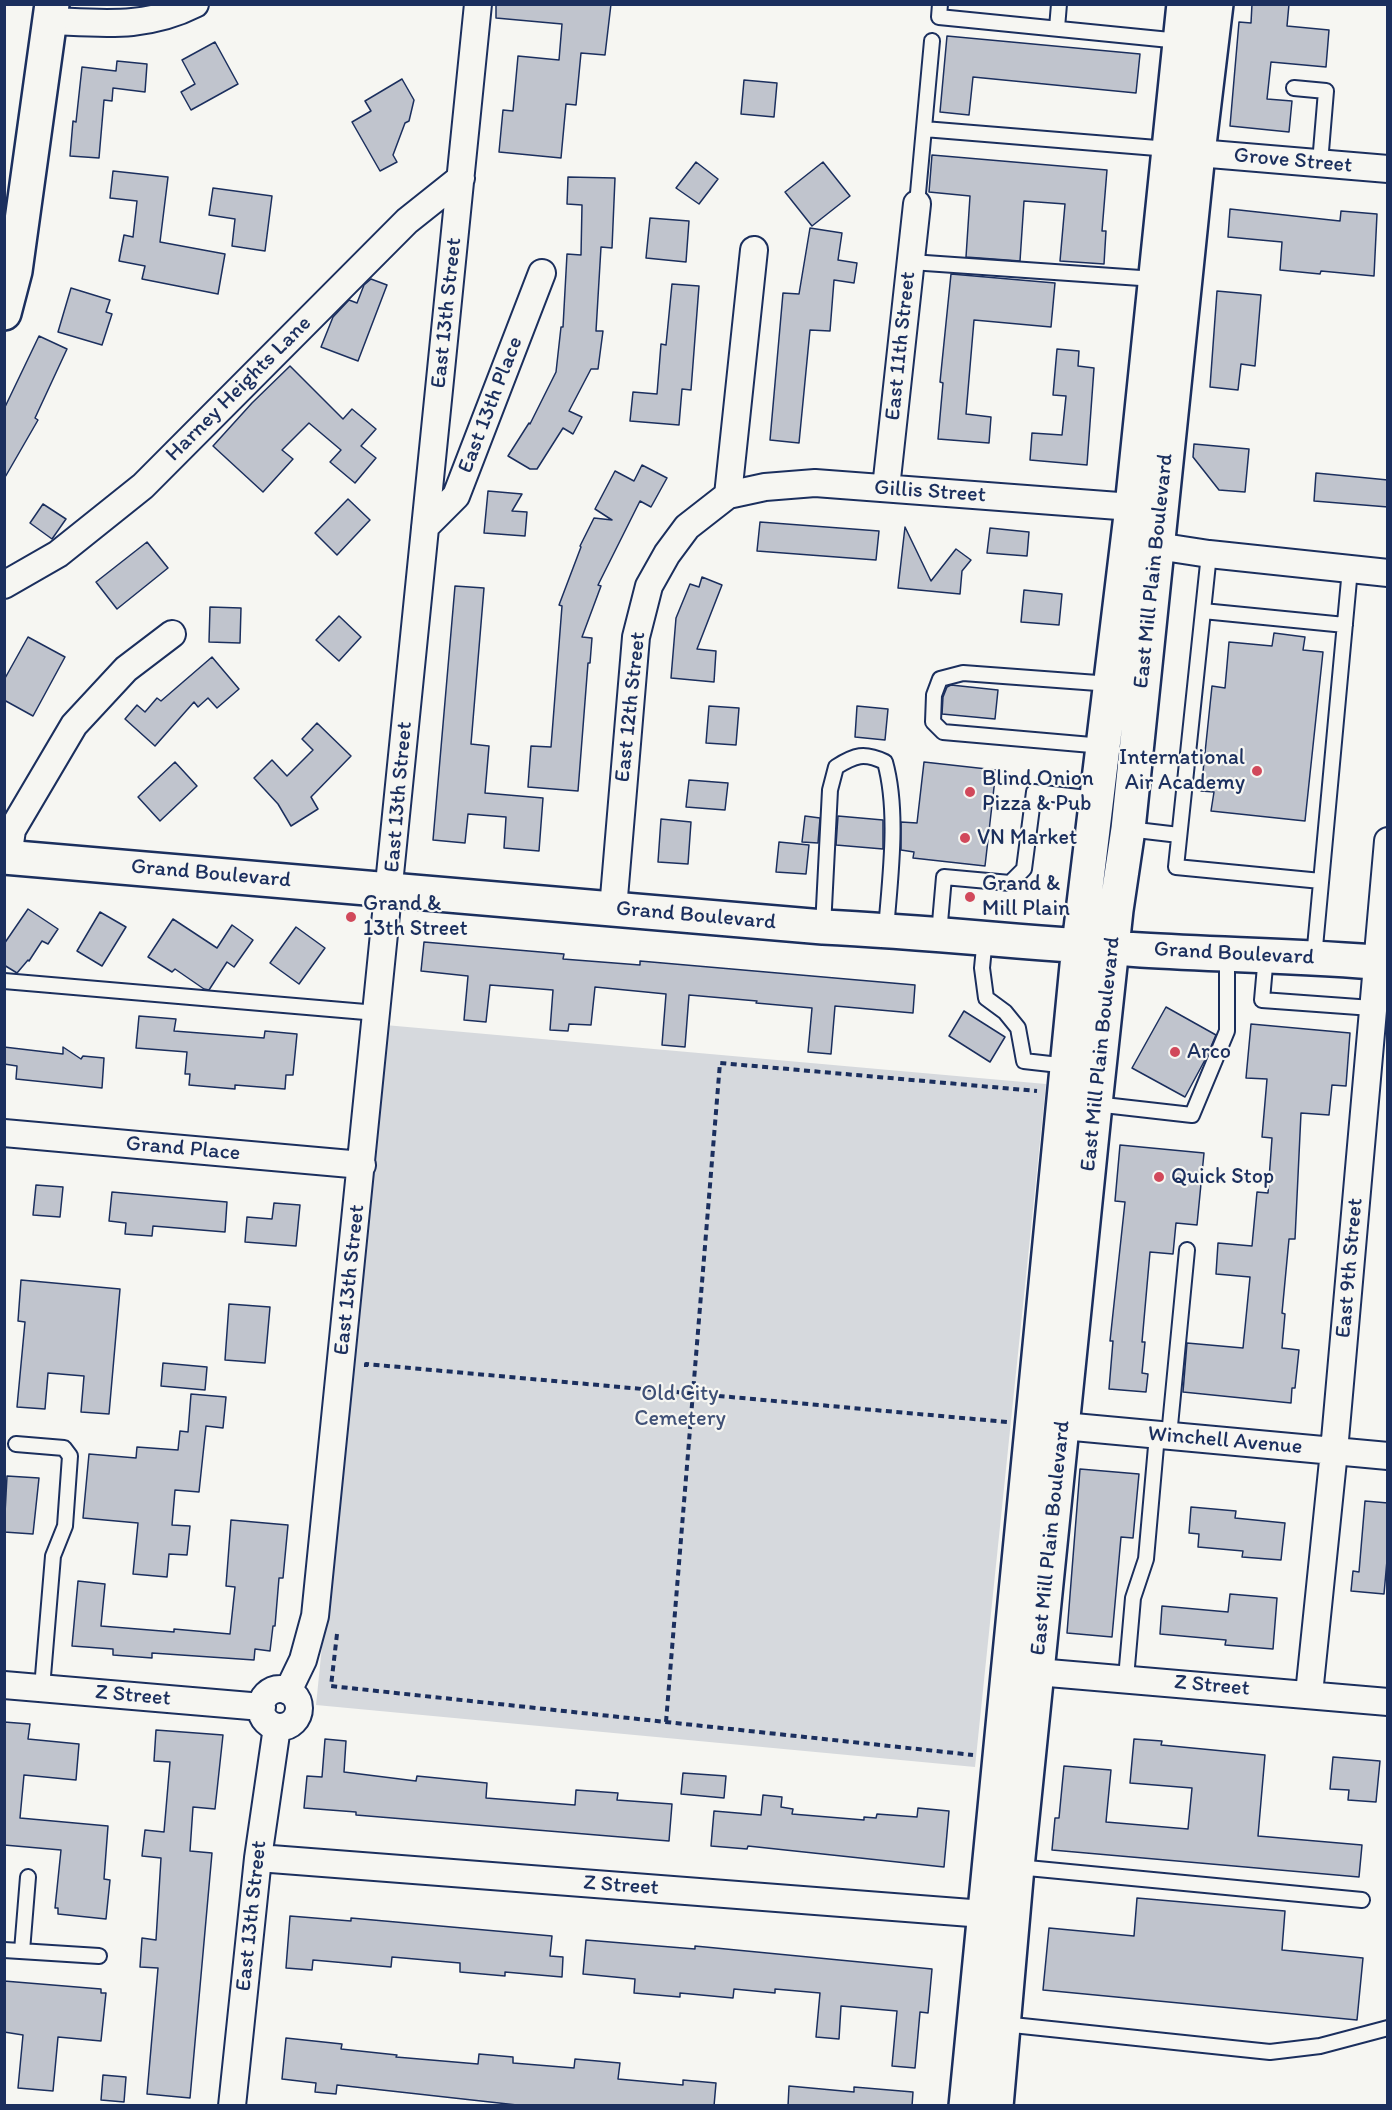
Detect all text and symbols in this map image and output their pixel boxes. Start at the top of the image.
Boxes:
street label: Grove Street [1233,143,1353,179]
street label: East 13th Street [426,236,468,390]
street label: East 11th Street [880,270,922,422]
street label: Harney Heights Lane [161,311,317,467]
street label: East 13th Place [453,333,529,477]
street label: East Mill Plain Boulevard [1129,452,1179,690]
street label: Gillis Street [873,475,987,509]
street label: East 12th Street [610,631,652,783]
street label: East 13th Street [379,720,419,874]
place label: International Air Academy [1119,745,1245,796]
marker: International Air Academy [1250,764,1264,778]
place label: Blind Onion Pizza & Pub [982,766,1094,818]
marker: Blind Onion Pizza & Pub [963,785,977,799]
place label: VN Market [977,825,1077,851]
marker: VN Market [958,831,972,845]
street label: Grand Boulevard [130,854,292,894]
place label: Grand & Mill Plain [982,871,1070,922]
marker: Grand & Mill Plain [963,890,977,904]
place label: Grand & 13th Street [363,891,468,942]
street label: Grand Boulevard [615,896,777,936]
marker: Grand & 13th Street [344,910,358,924]
street label: East Mill Plain Boulevard [1076,935,1126,1173]
street label: Grand Boulevard [1153,937,1315,971]
place label: Arco [1187,1039,1231,1065]
marker: Arco [1168,1045,1182,1059]
street label: Grand Place [125,1131,241,1167]
place label: Quick Stop [1171,1164,1274,1190]
marker: Quick Stop [1152,1170,1166,1184]
street label: East 9th Street [1331,1197,1369,1339]
street label: East 13th Street [329,1203,371,1357]
park label: Old City Cemetery [634,1381,726,1432]
street label: East Mill Plain Boulevard [1026,1419,1076,1657]
street label: Winchell Avenue [1147,1421,1303,1461]
street label: Z Street [1173,1670,1251,1702]
street label: Z Street [94,1680,172,1712]
street label: East 13th Street [231,1839,273,1993]
street label: Z Street [582,1870,660,1902]

